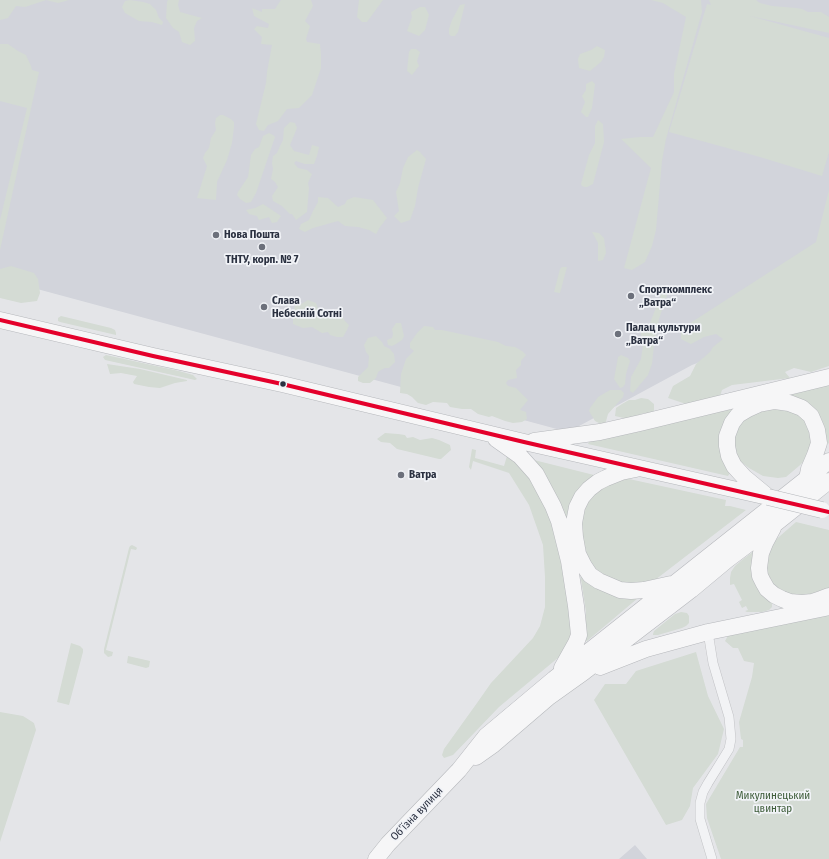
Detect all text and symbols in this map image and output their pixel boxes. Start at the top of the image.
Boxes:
place label: Нова Пошта [224,228,280,242]
marker: Нова Пошта [211,230,221,240]
marker: ТНТУ, корп. № 7 [257,242,267,252]
place label: ТНТУ, корп. № 7 [226,253,298,267]
place label: Спорткомплекс „Ватра“ [639,283,712,309]
marker: Спорткомплекс „Ватра“ [626,291,636,301]
place label: Слава Небесній Сотні [272,294,342,320]
marker: Слава Небесній Сотні [259,302,269,312]
place label: Палац культури „Ватра“ [626,321,700,347]
marker: Палац культури „Ватра“ [613,329,623,339]
unlabelled marker [278,379,288,389]
place label: Ватра [409,468,436,482]
marker: Ватра [396,470,406,480]
street label: Обʼїзна вулиця [388,784,446,844]
park label: Микулинецький цвинтар [736,789,810,815]

